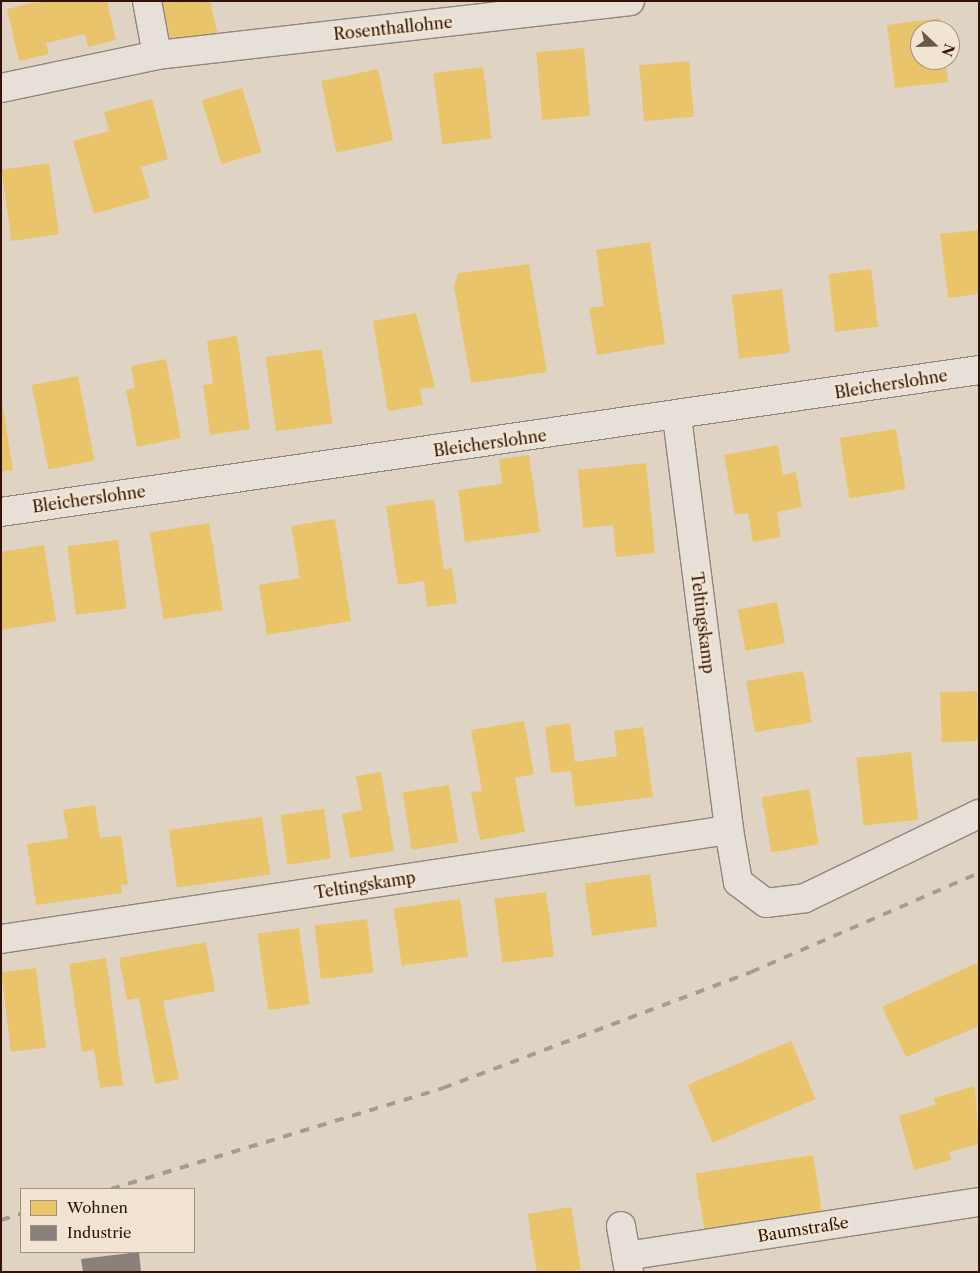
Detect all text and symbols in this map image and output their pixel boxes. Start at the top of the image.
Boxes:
street label: Rosenthallohne [332,12,454,44]
north arrow [910,20,960,70]
text: N [937,41,959,59]
street label: Bleicherslohne [833,366,949,402]
street label: Bleicherslohne [432,426,548,460]
street label: Bleicherslohne [31,482,147,516]
street label: Teltingskamp [687,571,719,675]
street label: Teltingskamp [313,868,417,902]
legend [20,1188,195,1253]
text: Wohnen [67,1198,128,1217]
street label: Baumstraße [756,1212,850,1246]
text: Industrie [67,1223,131,1242]

